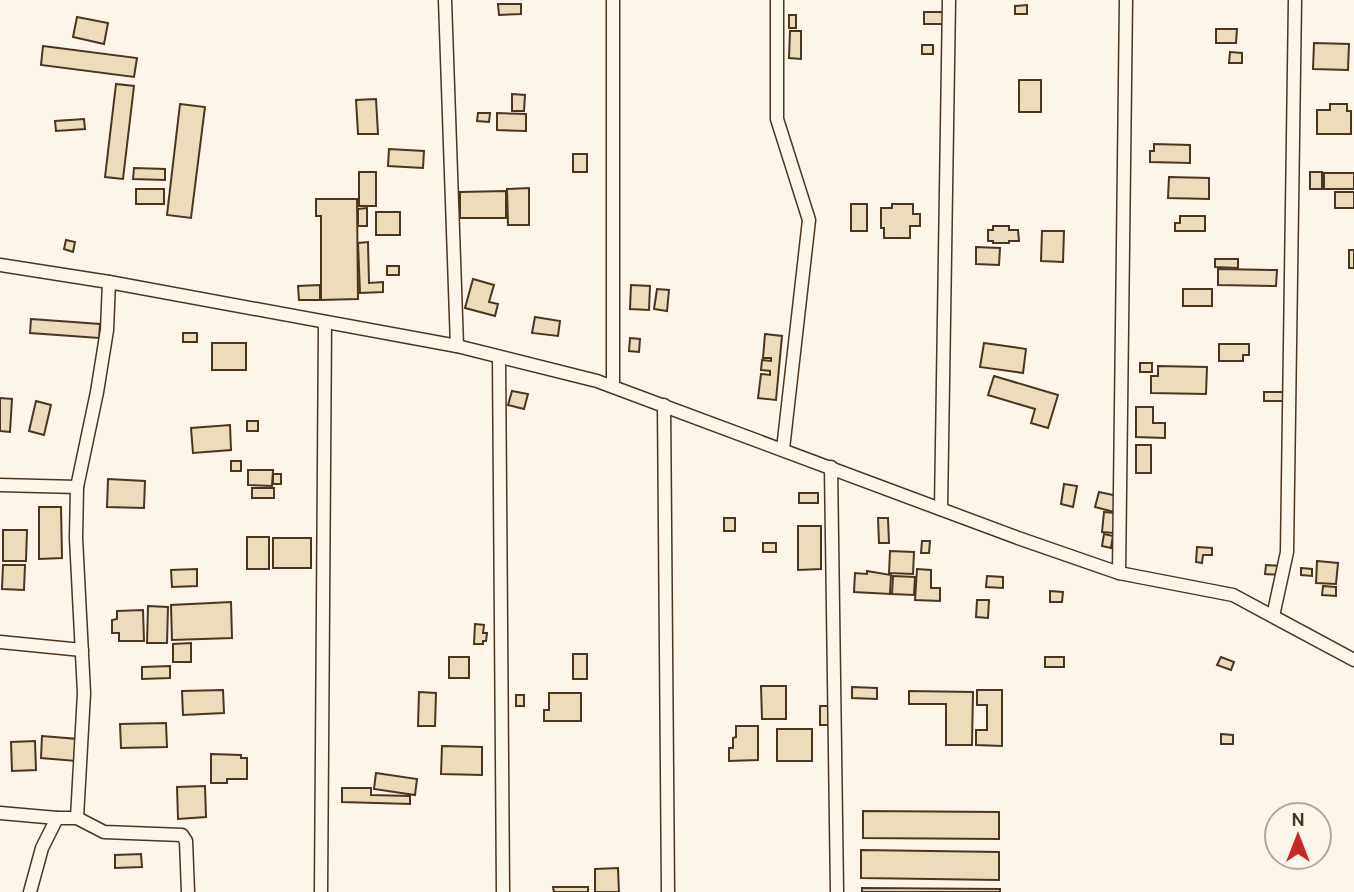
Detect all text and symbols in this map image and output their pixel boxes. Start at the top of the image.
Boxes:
north arrow [1263,801,1333,871]
text: N [1291,809,1305,833]

